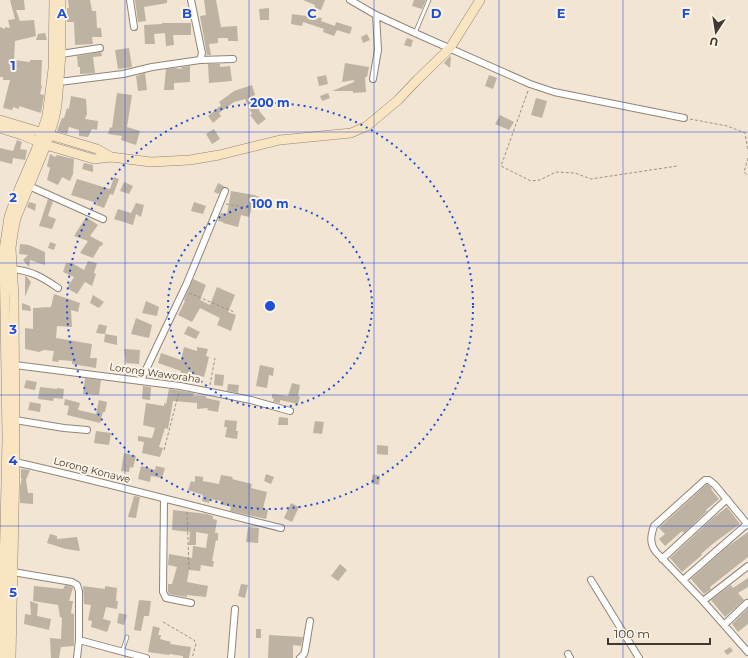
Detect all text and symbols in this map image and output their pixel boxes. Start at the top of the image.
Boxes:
text: A [56,5,68,21]
text: B [182,5,192,21]
text: C [307,5,317,21]
text: D [431,5,442,21]
text: E [557,5,566,21]
text: F [682,5,690,21]
north arrow [696,12,736,52]
text: U [708,34,720,50]
text: 1 [10,57,16,73]
text: 200 m [250,95,290,110]
text: 2 [9,189,17,205]
text: 100 m [252,196,288,211]
centre of rings [263,299,277,313]
text: 3 [8,321,17,337]
street label: Lorong Waworaha [109,360,201,386]
text: 4 [9,452,18,468]
street label: Lorong Konawe [52,454,132,486]
text: 5 [9,584,17,600]
scale bar [608,620,710,646]
text: 100 m [614,626,650,641]

